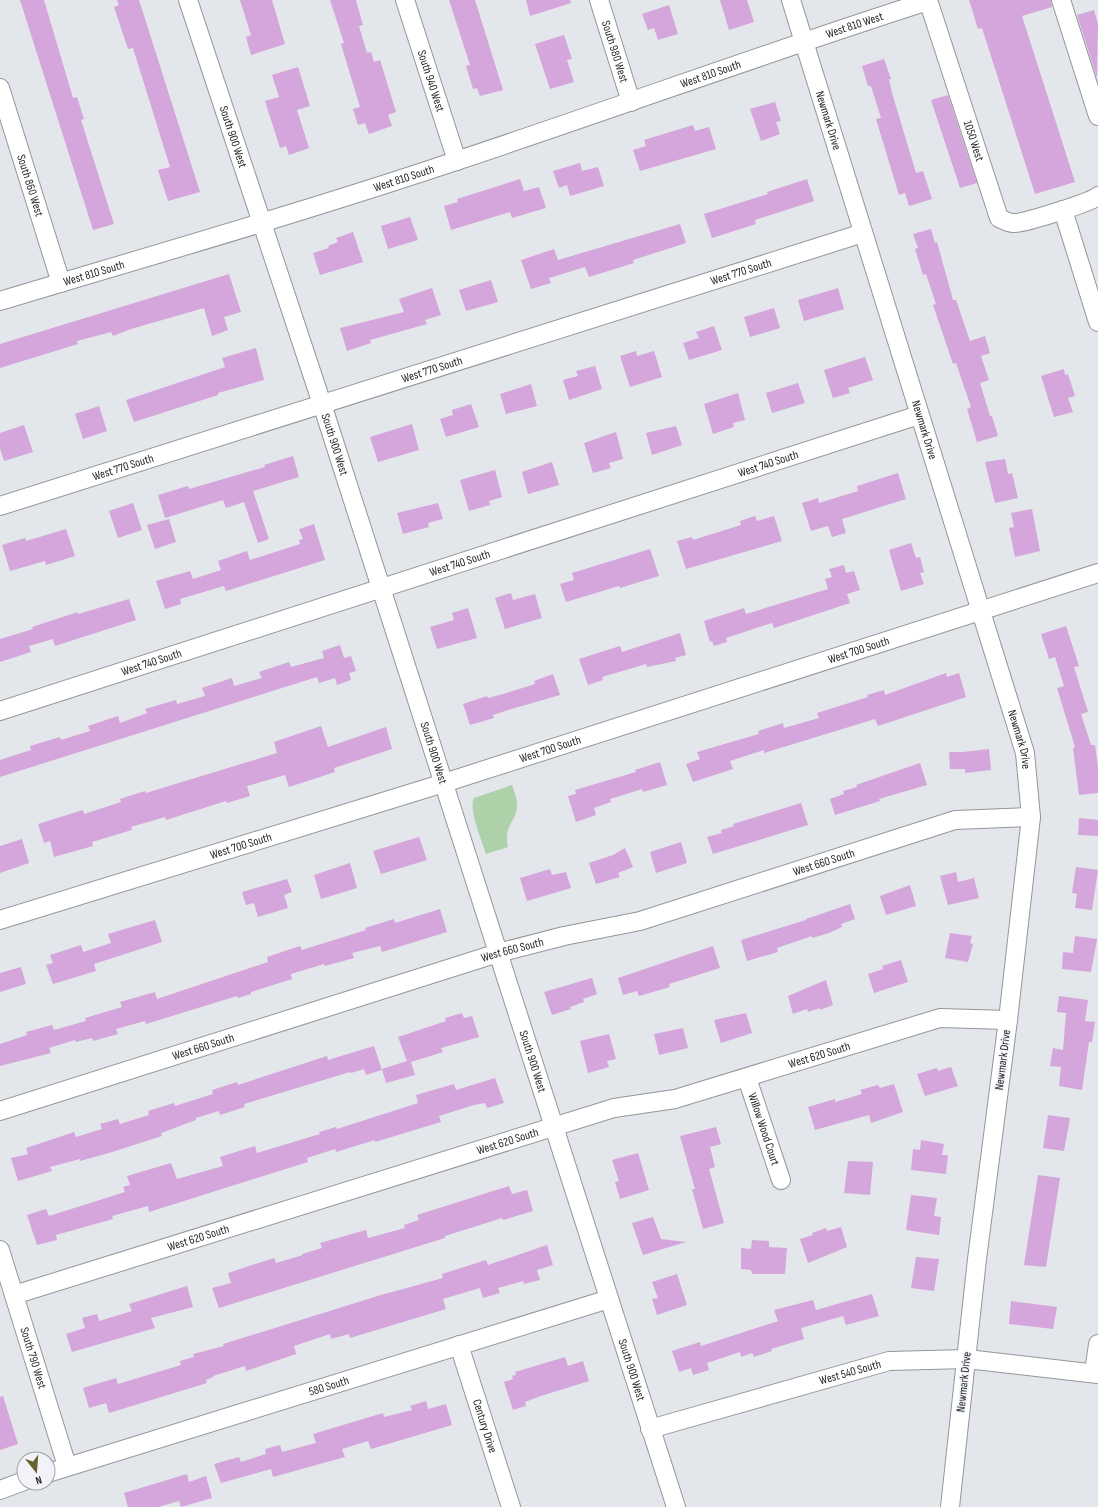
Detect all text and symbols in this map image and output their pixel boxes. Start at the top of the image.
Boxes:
street label: West 810 West [824,8,885,41]
street label: South 980 West [598,19,632,85]
street label: South 940 West [414,48,448,114]
street label: West 810 South [678,57,743,91]
street label: Newmark Drive [812,89,845,152]
street label: South 900 West [216,104,251,170]
street label: 1050 West [960,118,988,163]
street label: South 860 West [14,153,47,219]
street label: West 810 South [371,161,436,195]
street label: West 770 South [708,255,773,288]
street label: West 810 South [61,257,126,289]
street label: West 770 South [400,353,464,386]
street label: Newmark Drive [908,398,941,461]
street label: South 900 West [318,411,352,478]
street label: West 740 South [736,447,800,480]
street label: West 770 South [91,450,155,484]
street label: West 740 South [428,546,492,580]
street label: West 700 South [826,633,891,667]
street label: West 740 South [119,645,184,679]
street label: Newmark Drive [1004,708,1034,770]
street label: South 900 West [417,720,451,786]
street label: West 700 South [517,732,583,766]
street label: West 700 South [208,829,273,862]
street label: West 660 South [791,845,857,879]
street label: West 660 South [479,934,545,965]
street label: South 900 West [516,1028,550,1095]
street label: Newmark Drive [992,1029,1014,1091]
street label: West 660 South [170,1030,236,1063]
street label: West 620 South [787,1038,852,1071]
street label: Willow Wood Court [745,1091,783,1168]
street label: West 620 South [475,1124,540,1158]
street label: West 620 South [166,1221,231,1254]
street label: South 790 West [17,1325,50,1391]
street label: South 900 West [615,1337,649,1403]
street label: Newmark Drive [953,1351,975,1413]
street label: West 540 South [817,1356,883,1388]
street label: 580 South [307,1373,351,1399]
street label: Century Drive [469,1397,501,1455]
north arrow [16,1451,56,1491]
text: N [34,1473,43,1487]

